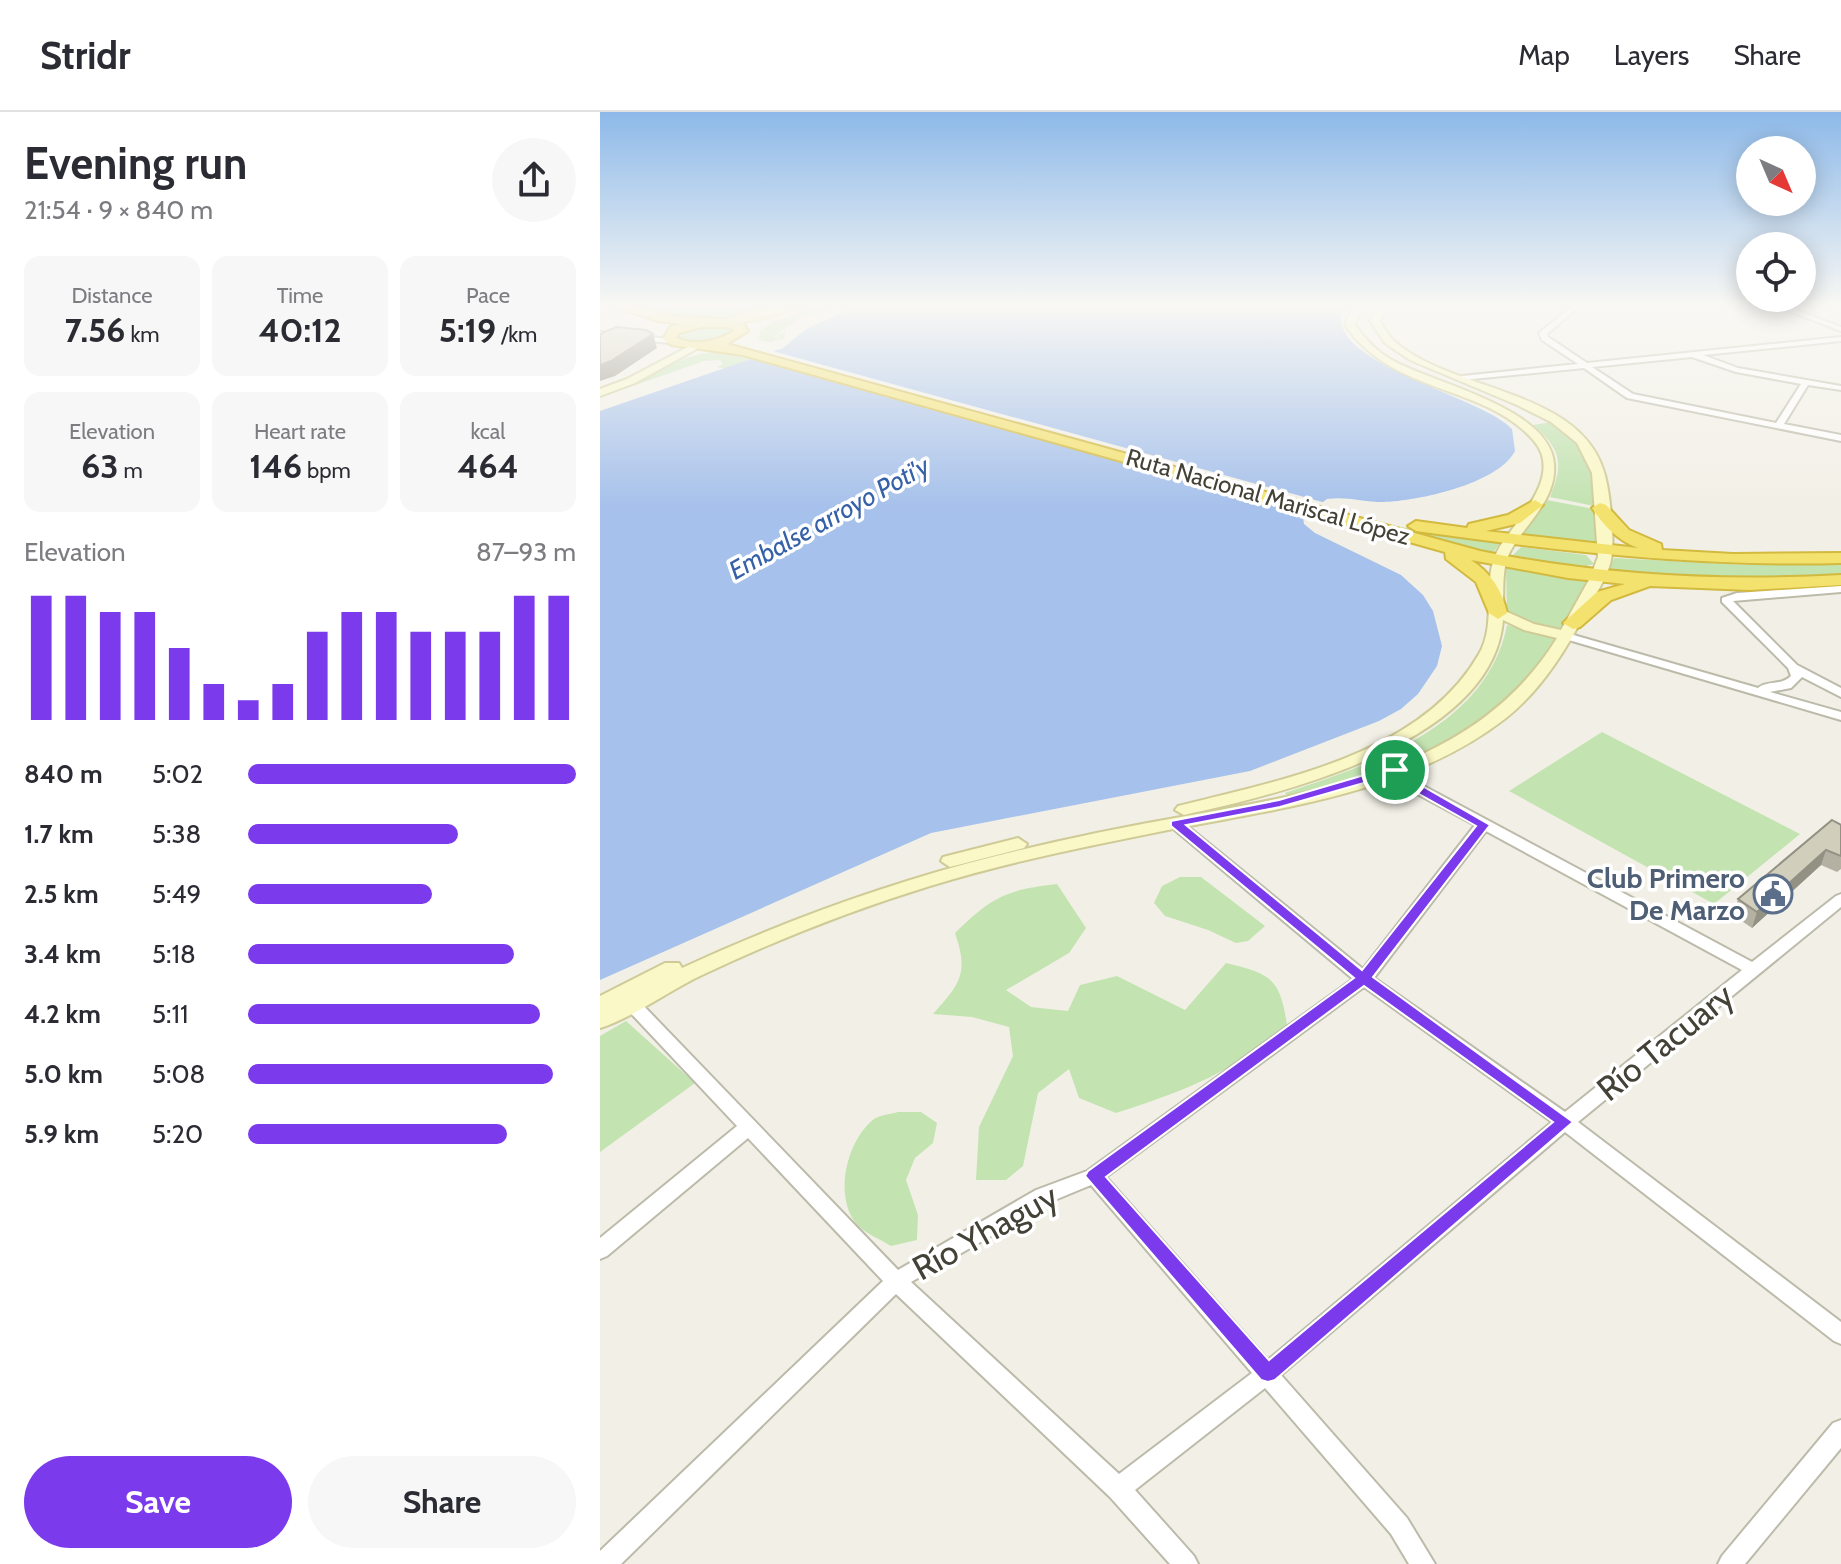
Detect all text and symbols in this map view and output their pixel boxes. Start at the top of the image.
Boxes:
text: Stridr [40,32,131,79]
text: Map [1518,38,1570,72]
text: Layers [1614,38,1689,72]
text: Share [1733,38,1801,72]
north arrow [1736,136,1816,216]
map controls [1736,136,1816,312]
text: Evening run [24,137,247,190]
button: share [492,138,576,222]
text: 21:54 · 9 × 840 m [24,194,213,226]
button: locate [1736,232,1816,312]
text: Distance [72,282,152,309]
text: Time [277,282,323,309]
text: Pace [466,282,510,309]
text: 7.56 [64,309,125,351]
text: 40:12 [258,309,342,351]
text: 5:19 [439,309,496,351]
text: km [125,321,160,348]
text: /km [496,321,537,348]
text: Elevation [69,418,155,445]
text: Heart rate [254,418,346,445]
text: kcal [470,418,506,445]
street label: Ruta Nacional Mariscal López [1123,442,1413,551]
text: 63 [81,445,119,487]
text: 146 [249,445,302,487]
text: 464 [457,445,519,487]
water label: Embalse arroyo Poti'y [723,449,936,586]
text: m [119,457,143,484]
text: bpm [302,457,351,484]
text: Elevation [24,536,126,568]
text: 87–93 m [476,536,576,568]
pin [1361,736,1429,804]
icon: arrive [1373,748,1417,792]
text: 840 m [24,758,103,790]
text: 5:02 [152,758,203,790]
text: 1.7 km [24,818,94,850]
text: 5:38 [152,818,201,850]
place label: Club Primero De Marzo [1587,861,1745,927]
public building icon: Club Primero De Marzo [1752,873,1794,915]
text: 2.5 km [24,878,99,910]
text: 5:49 [152,878,201,910]
text: 3.4 km [24,938,101,970]
text: 5:18 [152,938,196,970]
street label: Río Tacuary [1588,974,1742,1110]
text: 4.2 km [24,998,101,1030]
text: 5:11 [152,998,188,1030]
text: 5.0 km [24,1058,103,1090]
text: 5:08 [152,1058,205,1090]
text: 5.9 km [24,1118,99,1150]
text: 5:20 [152,1118,203,1150]
street label: Río Yhaguy [905,1175,1065,1289]
button: Save [24,1456,292,1548]
button: Share [308,1456,576,1548]

